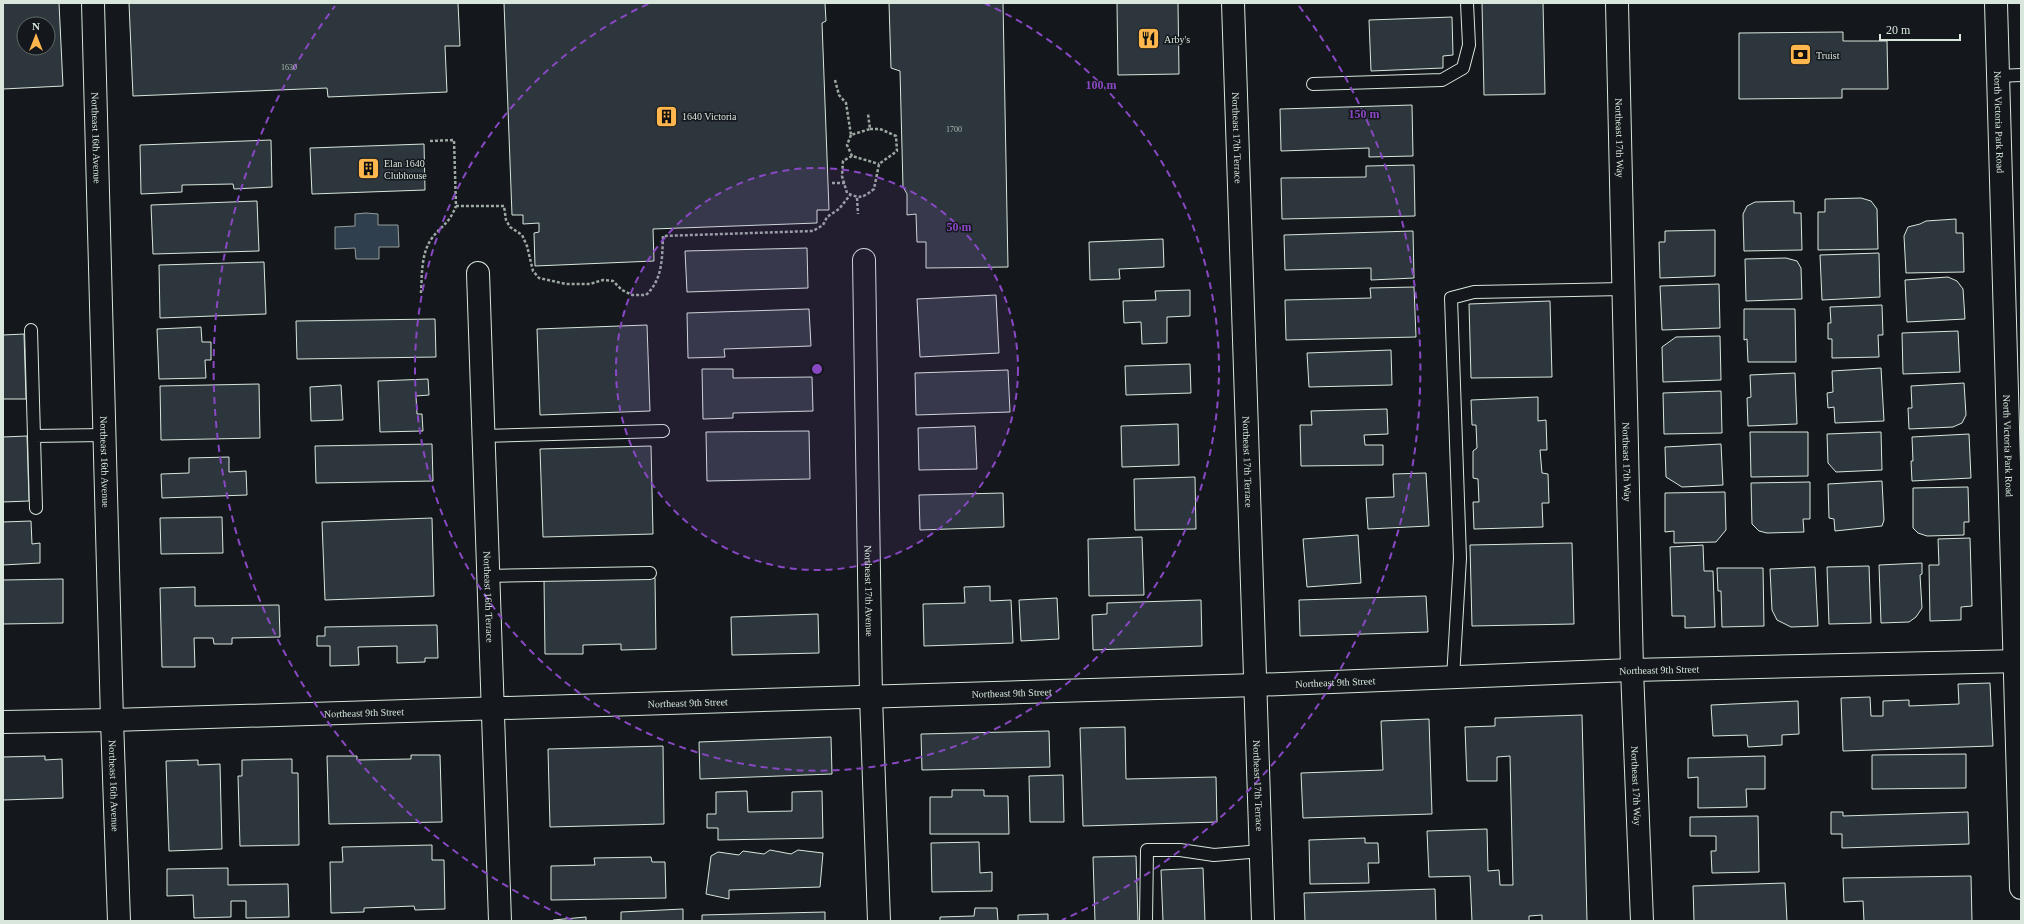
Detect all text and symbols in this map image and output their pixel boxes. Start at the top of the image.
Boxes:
north arrow [16,16,56,56]
scale bar [1880,16,1960,42]
text: N [32,20,40,32]
text: 20 m [1886,23,1911,37]
restaurant icon: Arby's [1135,26,1161,52]
place label: Arby's [1164,34,1190,45]
bank icon: Truist [1788,42,1814,68]
place label: Truist [1816,50,1840,61]
house number: 1630 [281,63,297,72]
street label: North Victoria Park Road [1992,71,2006,173]
text: 100 m [1086,78,1117,92]
street label: Northeast 16th Avenue [90,92,103,184]
street label: Northeast 17th Terrace [1230,92,1244,184]
street label: Northeast 17th Way [1614,98,1626,178]
building icon: 1640 Victoria [654,103,680,129]
text: 150 m [1349,107,1380,121]
place label: 1640 Victoria [682,111,737,122]
house number: 1700 [946,125,962,134]
building icon: Elan 1640 Clubhouse [355,156,381,182]
place label: Elan 1640 Clubhouse [384,158,427,181]
text: 50 m [947,220,972,234]
centre of rings [810,362,824,376]
street label: North Victoria Park Road [2002,394,2015,497]
street label: Northeast 16th Avenue [98,416,112,508]
street label: Northeast 17th Terrace [1241,416,1255,508]
street label: Northeast 17th Way [1621,422,1634,502]
street label: Northeast 17th Avenue [863,545,876,637]
street label: Northeast 16th Terrace [482,551,496,643]
street label: Northeast 9th Street [1619,663,1700,676]
street label: Northeast 9th Street [1295,675,1376,689]
street label: Northeast 9th Street [971,686,1052,699]
street label: Northeast 9th Street [648,696,728,709]
street label: Northeast 9th Street [324,706,404,719]
street label: Northeast 16th Avenue [107,740,121,832]
street label: Northeast 17th Terrace [1252,740,1266,832]
street label: Northeast 17th Way [1630,746,1644,826]

